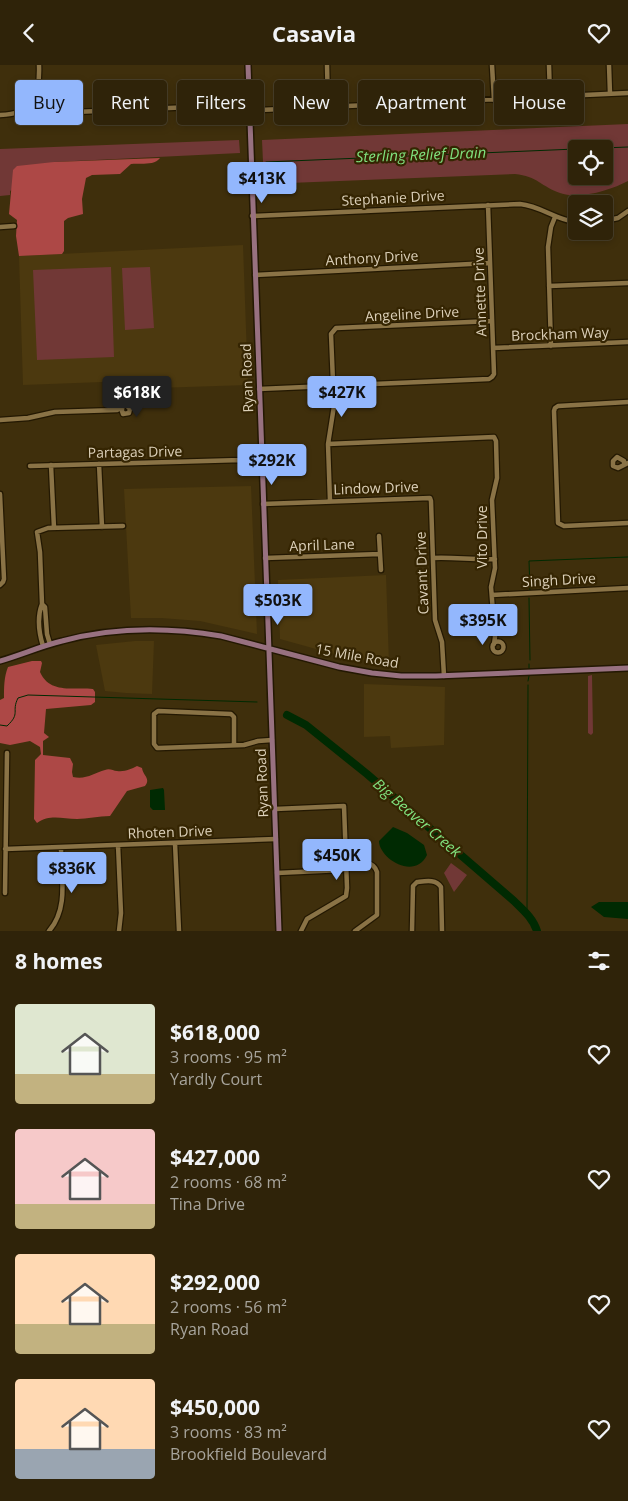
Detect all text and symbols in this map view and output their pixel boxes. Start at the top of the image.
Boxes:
text: Casavia [272,18,356,48]
icon: back [15,19,43,47]
icon: heart [585,19,613,47]
chip: Buy [15,80,83,125]
chip: Rent [93,80,167,125]
chip: Filters [177,80,264,125]
chip: New [274,80,348,125]
chip: Apartment [358,80,484,125]
chip: House [494,80,584,125]
map controls [568,140,613,240]
button: locate [568,140,613,185]
water label: Sterling Relief Drain [355,142,486,166]
pin: $413K [227,161,297,204]
text: $413K [238,167,286,189]
street label: Stephanie Drive [341,185,445,210]
button: layers [568,195,613,240]
street label: Anthony Drive [325,246,419,269]
street label: Annette Drive [468,247,491,337]
street label: Angeline Drive [364,302,460,325]
street label: Brockham Way [511,322,610,345]
street label: Ryan Road [236,343,257,413]
pin: $618K [102,375,172,418]
pin: $427K [307,375,377,418]
text: $618K [113,381,161,403]
text: $427K [318,381,366,403]
street label: Partagas Drive [88,441,183,462]
pin: $292K [237,443,307,486]
text: $292K [248,449,296,471]
street label: Lindow Drive [333,477,419,498]
street label: Vito Drive [472,505,491,569]
street label: Cavant Drive [411,531,432,615]
street label: April Lane [289,534,355,555]
street label: Singh Drive [522,568,597,591]
pin: $503K [243,583,313,626]
text: $503K [254,589,302,611]
pin: $395K [448,603,518,646]
text: $395K [459,609,507,631]
street label: 15 Mile Road [314,639,400,672]
street label: Ryan Road [251,748,272,818]
water label: Big Beaver Creek [369,773,466,862]
street label: Rhoten Drive [127,821,213,842]
pin: $450K [302,839,372,881]
text: $450K [313,844,361,866]
pin: $836K [37,851,107,894]
text: $836K [48,857,96,879]
text: 8 homes [15,947,103,975]
icon: filters [585,947,613,975]
text: $618,000 [170,1018,260,1046]
icon: home [55,1024,115,1084]
icon: heart [585,1040,613,1068]
text: 3 rooms · 95 m² [170,1046,287,1068]
text: Yardly Court [170,1068,262,1090]
text: $427,000 [170,1143,260,1171]
icon: home [55,1149,115,1209]
icon: heart [585,1165,613,1193]
text: 2 rooms · 68 m² [170,1171,287,1193]
text: Tina Drive [170,1193,245,1215]
text: $292,000 [170,1268,260,1296]
icon: home [55,1274,115,1334]
icon: heart [585,1290,613,1318]
text: 2 rooms · 56 m² [170,1296,287,1318]
text: Ryan Road [170,1318,249,1340]
text: $450,000 [170,1393,260,1421]
icon: home [55,1399,115,1459]
icon: heart [585,1415,613,1443]
text: 3 rooms · 83 m² [170,1421,287,1443]
text: Brookfield Boulevard [170,1443,327,1465]

